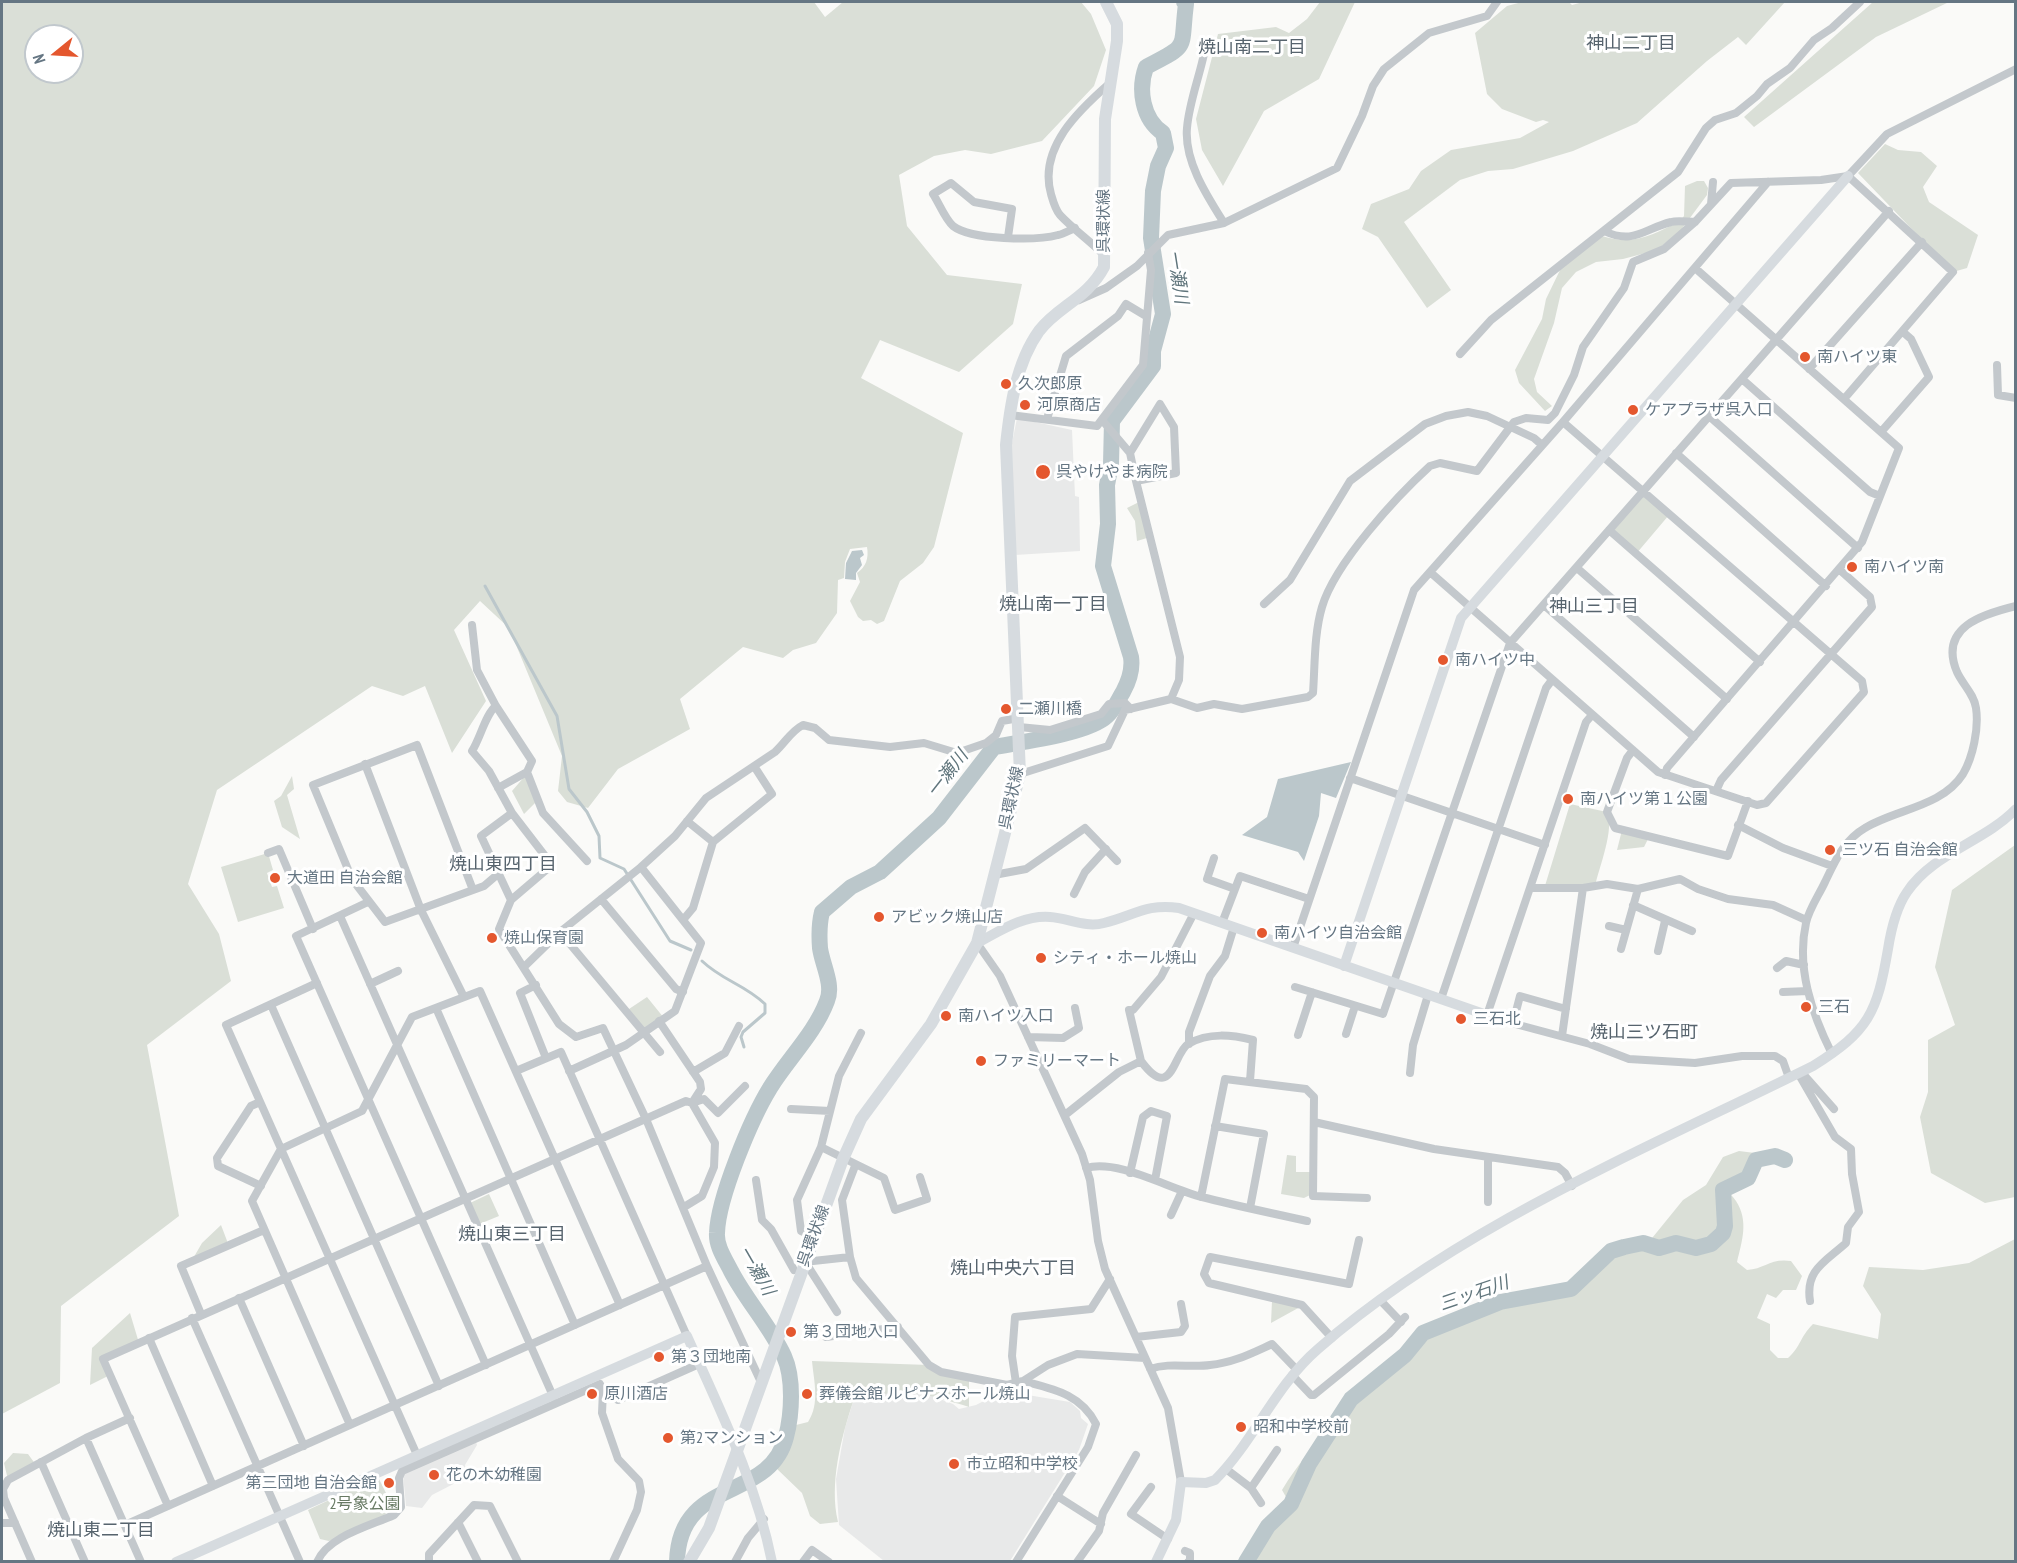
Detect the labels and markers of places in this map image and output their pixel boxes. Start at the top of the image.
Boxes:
place label: 南ハイツ東 [1817,347,1897,367]
marker: 南ハイツ東 [1798,350,1812,364]
place label: 久次郎原 [1018,374,1082,394]
marker: 久次郎原 [999,377,1013,391]
place label: 河原商店 [1037,395,1101,415]
marker: 河原商店 [1018,398,1032,412]
place label: ケアプラザ呉入口 [1645,400,1773,420]
marker: ケアプラザ呉入口 [1626,403,1640,417]
place label: 呉やけやま病院 [1056,462,1168,482]
marker: 呉やけやま病院 [1034,463,1052,481]
place label: 南ハイツ南 [1864,557,1944,577]
marker: 南ハイツ南 [1845,560,1859,574]
place label: 南ハイツ中 [1455,650,1535,670]
marker: 南ハイツ中 [1436,653,1450,667]
place label: 二瀬川橋 [1018,699,1082,719]
marker: 二瀬川橋 [999,702,1013,716]
place label: 南ハイツ第１公園 [1580,789,1708,809]
marker: 南ハイツ第１公園 [1561,792,1575,806]
place label: 三ツ石 自治会館 [1842,840,1957,860]
marker: 三ツ石 自治会館 [1823,843,1837,857]
place label: 大道田 自治会館 [287,868,402,888]
marker: 大道田 自治会館 [268,871,282,885]
place label: アビック焼山店 [891,907,1003,927]
marker: アビック焼山店 [872,910,886,924]
place label: 南ハイツ自治会館 [1274,923,1402,943]
marker: 南ハイツ自治会館 [1255,926,1269,940]
place label: 焼山保育園 [504,928,584,948]
marker: 焼山保育園 [485,931,499,945]
place label: シティ・ホール焼山 [1053,948,1197,968]
marker: シティ・ホール焼山 [1034,951,1048,965]
place label: 三石 [1818,997,1850,1017]
marker: 三石 [1799,1000,1813,1014]
place label: 南ハイツ入口 [958,1006,1054,1026]
marker: 南ハイツ入口 [939,1009,953,1023]
place label: 三石北 [1473,1009,1521,1029]
marker: 三石北 [1454,1012,1468,1026]
place label: ファミリーマート [993,1051,1121,1071]
marker: ファミリーマート [974,1054,988,1068]
place label: 第３団地入口 [803,1322,899,1342]
marker: 第３団地入口 [784,1325,798,1339]
place label: 第３団地南 [671,1347,751,1367]
marker: 第３団地南 [652,1350,666,1364]
place label: 原川酒店 [604,1384,668,1404]
place label: 葬儀会館 ルピナスホール焼山 [819,1384,1030,1404]
marker: 原川酒店 [585,1387,599,1401]
marker: 葬儀会館 ルピナスホール焼山 [800,1387,814,1401]
place label: 昭和中学校前 [1253,1417,1349,1437]
marker: 昭和中学校前 [1234,1420,1248,1434]
place label: 第2マンション [680,1428,783,1448]
marker: 第2マンション [661,1431,675,1445]
place label: 市立昭和中学校 [966,1454,1078,1474]
marker: 市立昭和中学校 [947,1457,961,1471]
place label: 花の木幼稚園 [446,1465,542,1485]
marker: 花の木幼稚園 [427,1468,441,1482]
place label: 第三団地 自治会館 [246,1473,377,1493]
marker: 第三団地 自治会館 [382,1476,396,1490]

